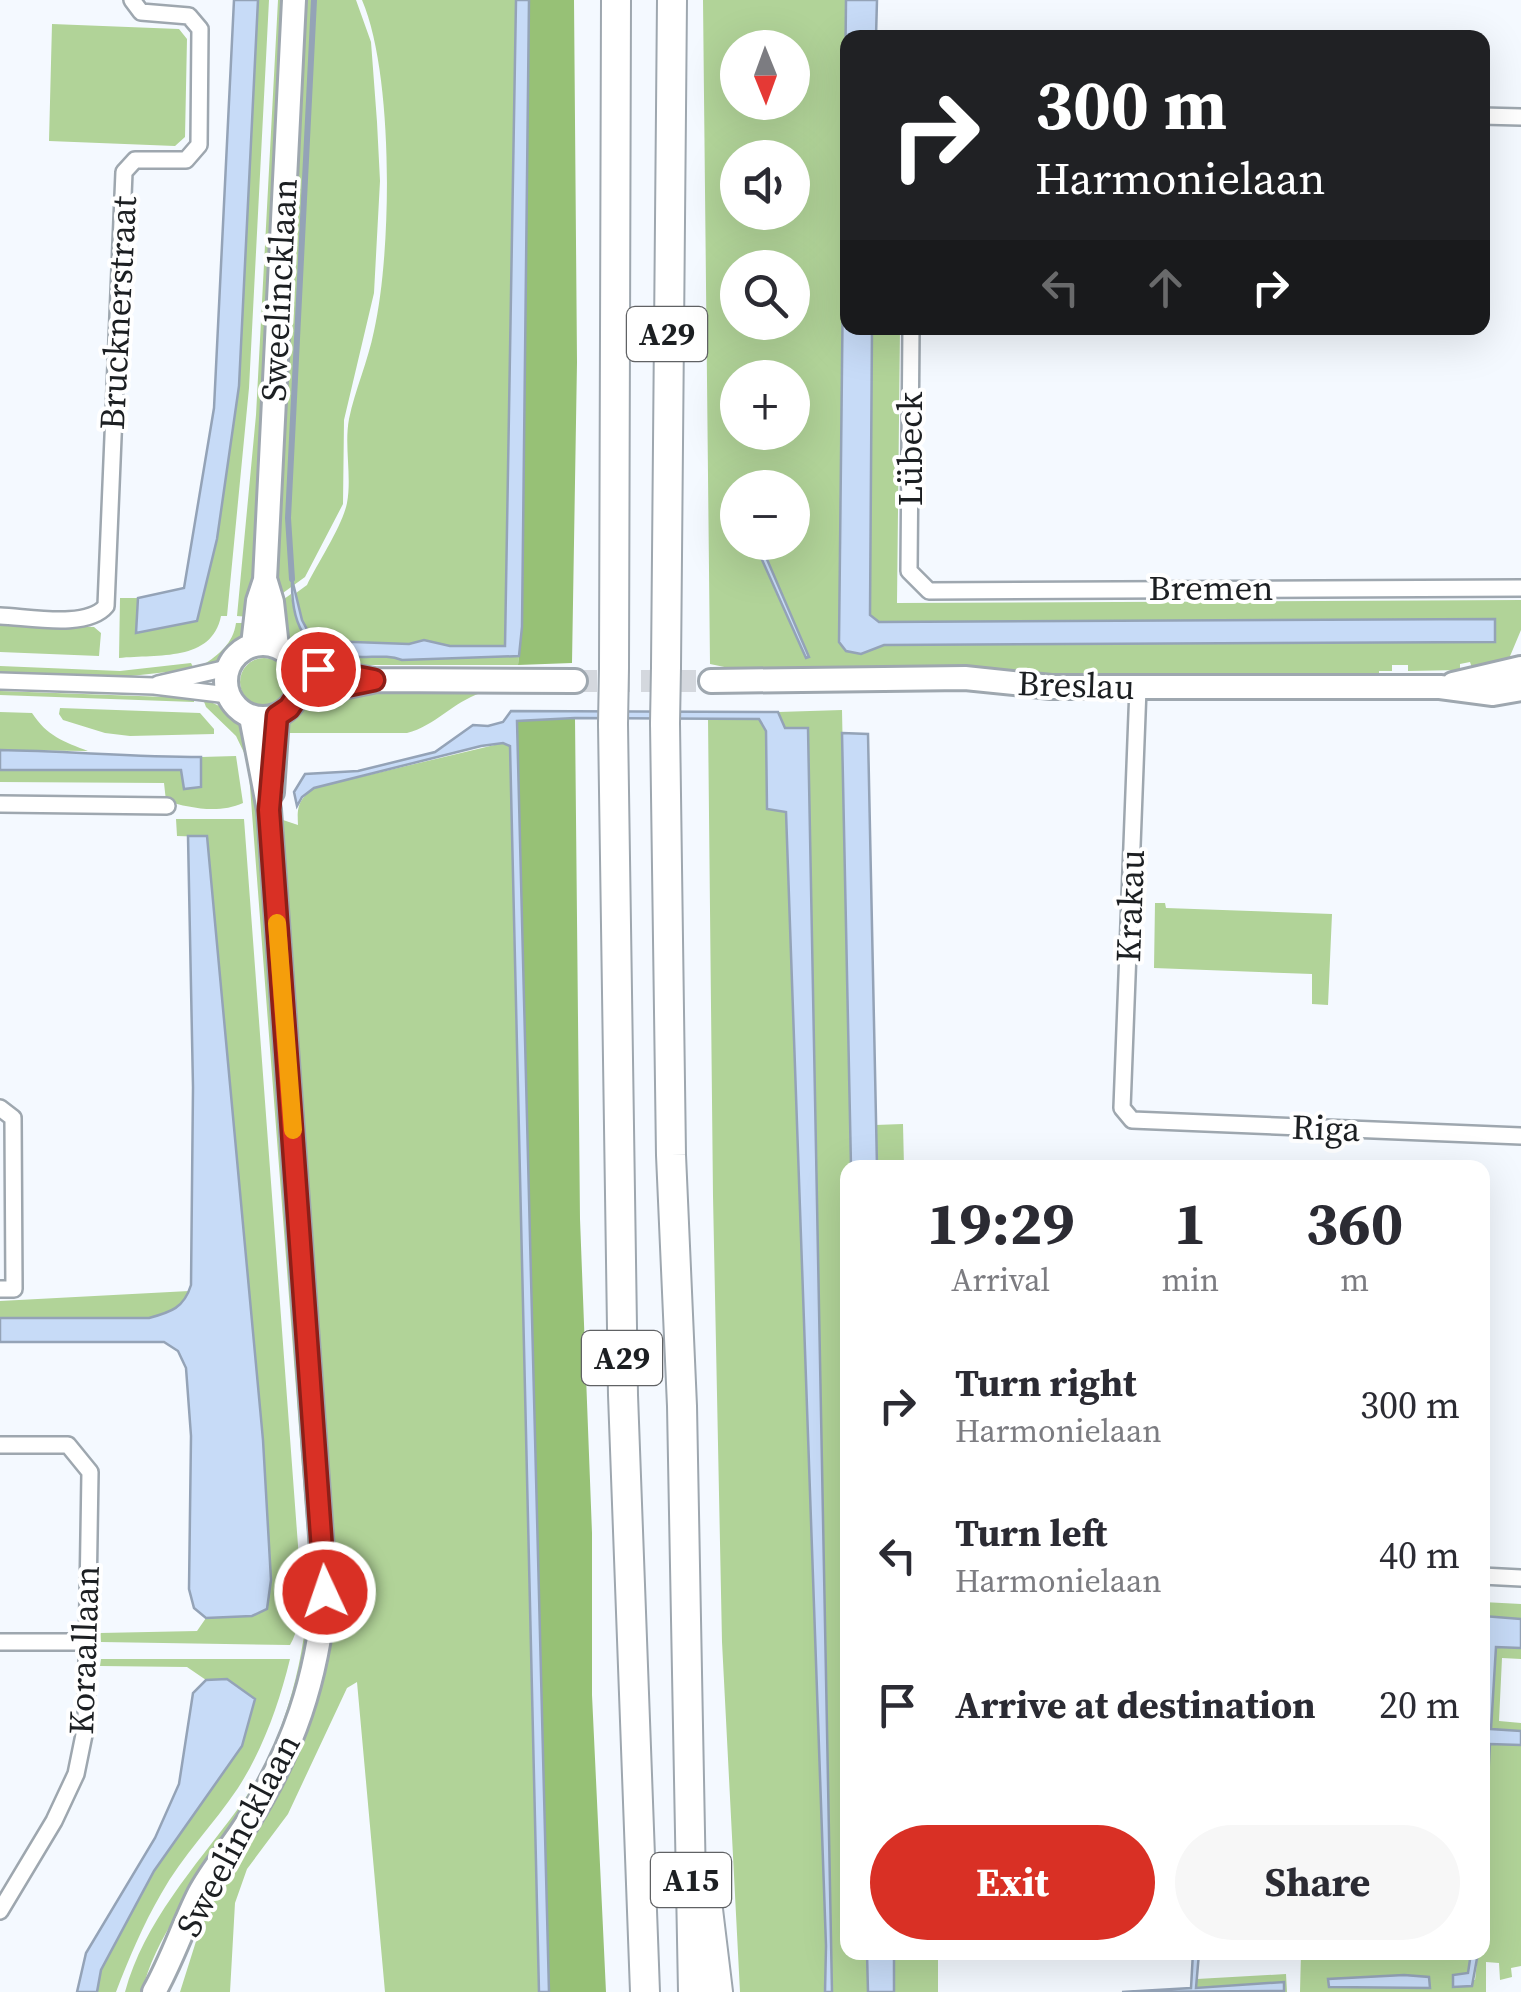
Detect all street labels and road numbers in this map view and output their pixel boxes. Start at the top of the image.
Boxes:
street label: Sweelincklaan [249,177,309,403]
street label: Brucknerstraat [88,194,148,431]
road number: A29 [627,307,707,361]
street label: Lübeck [886,391,934,506]
street label: Bremen [1149,564,1273,612]
street label: Breslau [1016,659,1136,711]
street label: Krakau [1104,849,1156,963]
street label: Riga [1291,1103,1361,1153]
road number: A29 [582,1331,662,1385]
street label: Koraallaan [57,1565,111,1735]
street label: Sweelincklaan [164,1725,312,1945]
road number: A15 [651,1853,731,1907]

